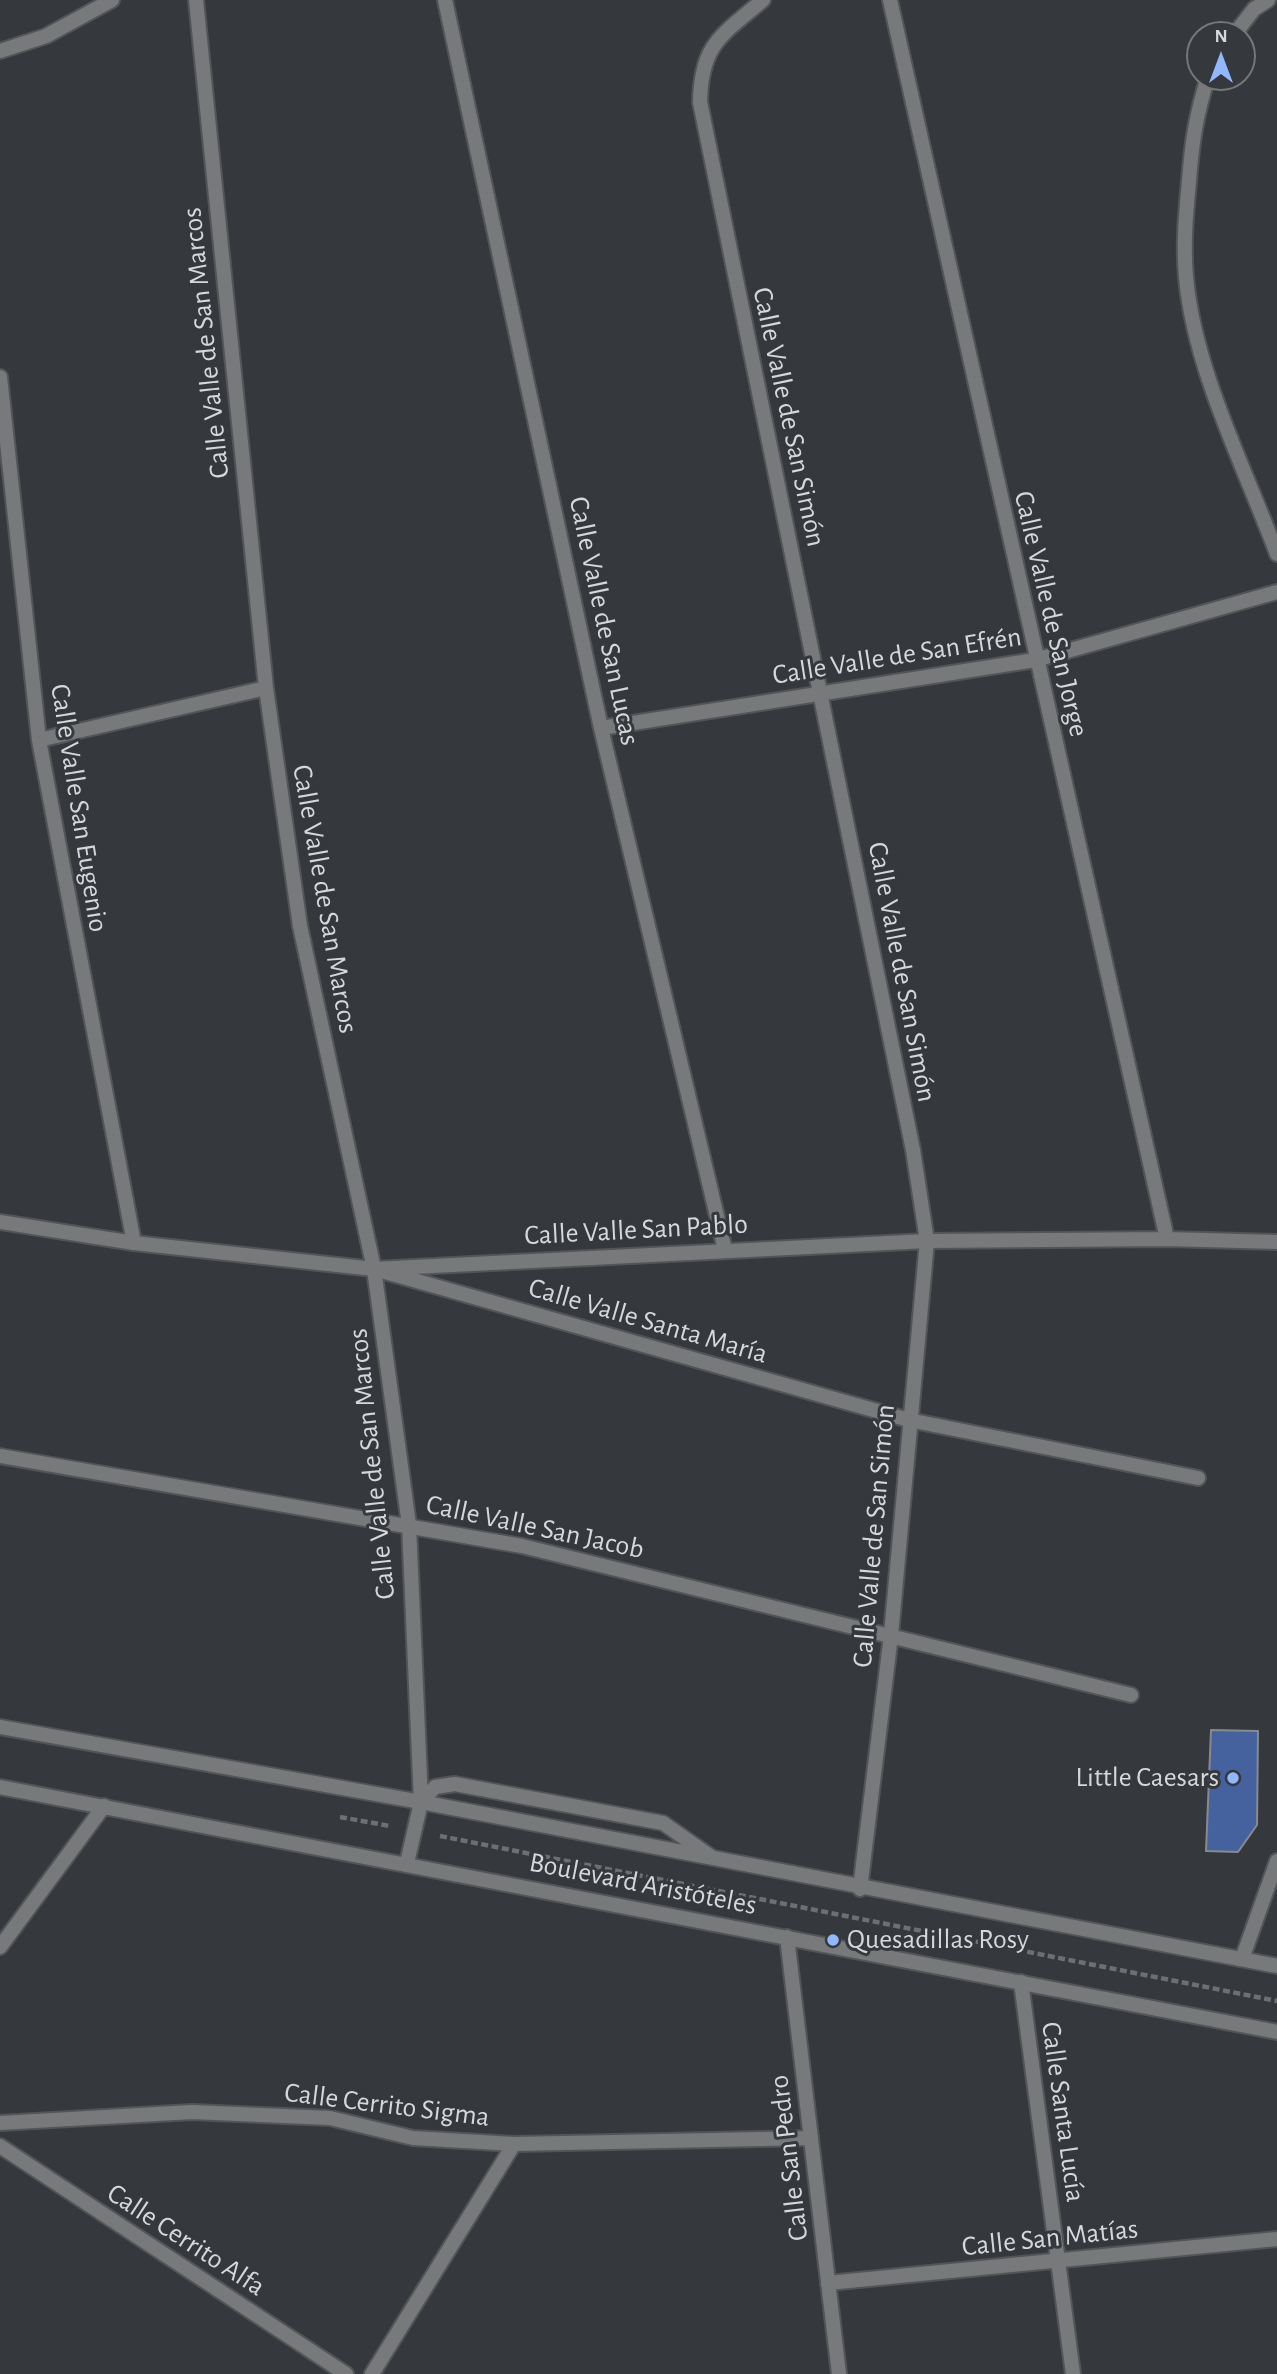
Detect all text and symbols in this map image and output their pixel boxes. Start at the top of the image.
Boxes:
north arrow [1186,21,1256,91]
text: N [1214,27,1228,46]
street label: Calle Valle de San Marcos [175,206,237,480]
street label: Calle Valle de San Simón [745,284,833,550]
street label: Calle Valle de San Jorge [1006,488,1096,740]
street label: Calle Valle de San Lucas [561,494,647,748]
street label: Calle Valle de San Efrén [770,620,1024,692]
street label: Calle Valle San Eugenio [43,682,115,934]
street label: Calle Valle de San Marcos [285,762,365,1036]
street label: Calle Valle de San Simón [860,839,944,1105]
street label: Calle Valle San Pablo [523,1207,749,1253]
street label: Calle Valle Santa María [525,1271,771,1371]
street label: Calle Valle de San Marcos [341,1327,403,1601]
street label: Calle Valle de San Simón [846,1403,902,1669]
street label: Calle Valle San Jacob [423,1488,647,1566]
place label: Little Caesars [1075,1761,1219,1795]
marker: Little Caesars [1225,1770,1241,1786]
street label: Boulevard Aristóteles [527,1845,759,1923]
place label: Quesadillas Rosy [847,1923,1029,1957]
marker: Quesadillas Rosy [825,1932,841,1948]
street label: Calle Santa Lucía [1034,2020,1092,2204]
street label: Calle San Pedro [762,2073,816,2243]
street label: Calle Cerrito Sigma [282,2076,492,2134]
street label: Calle Cerrito Alfa [101,2176,271,2304]
street label: Calle San Matías [960,2212,1140,2264]

